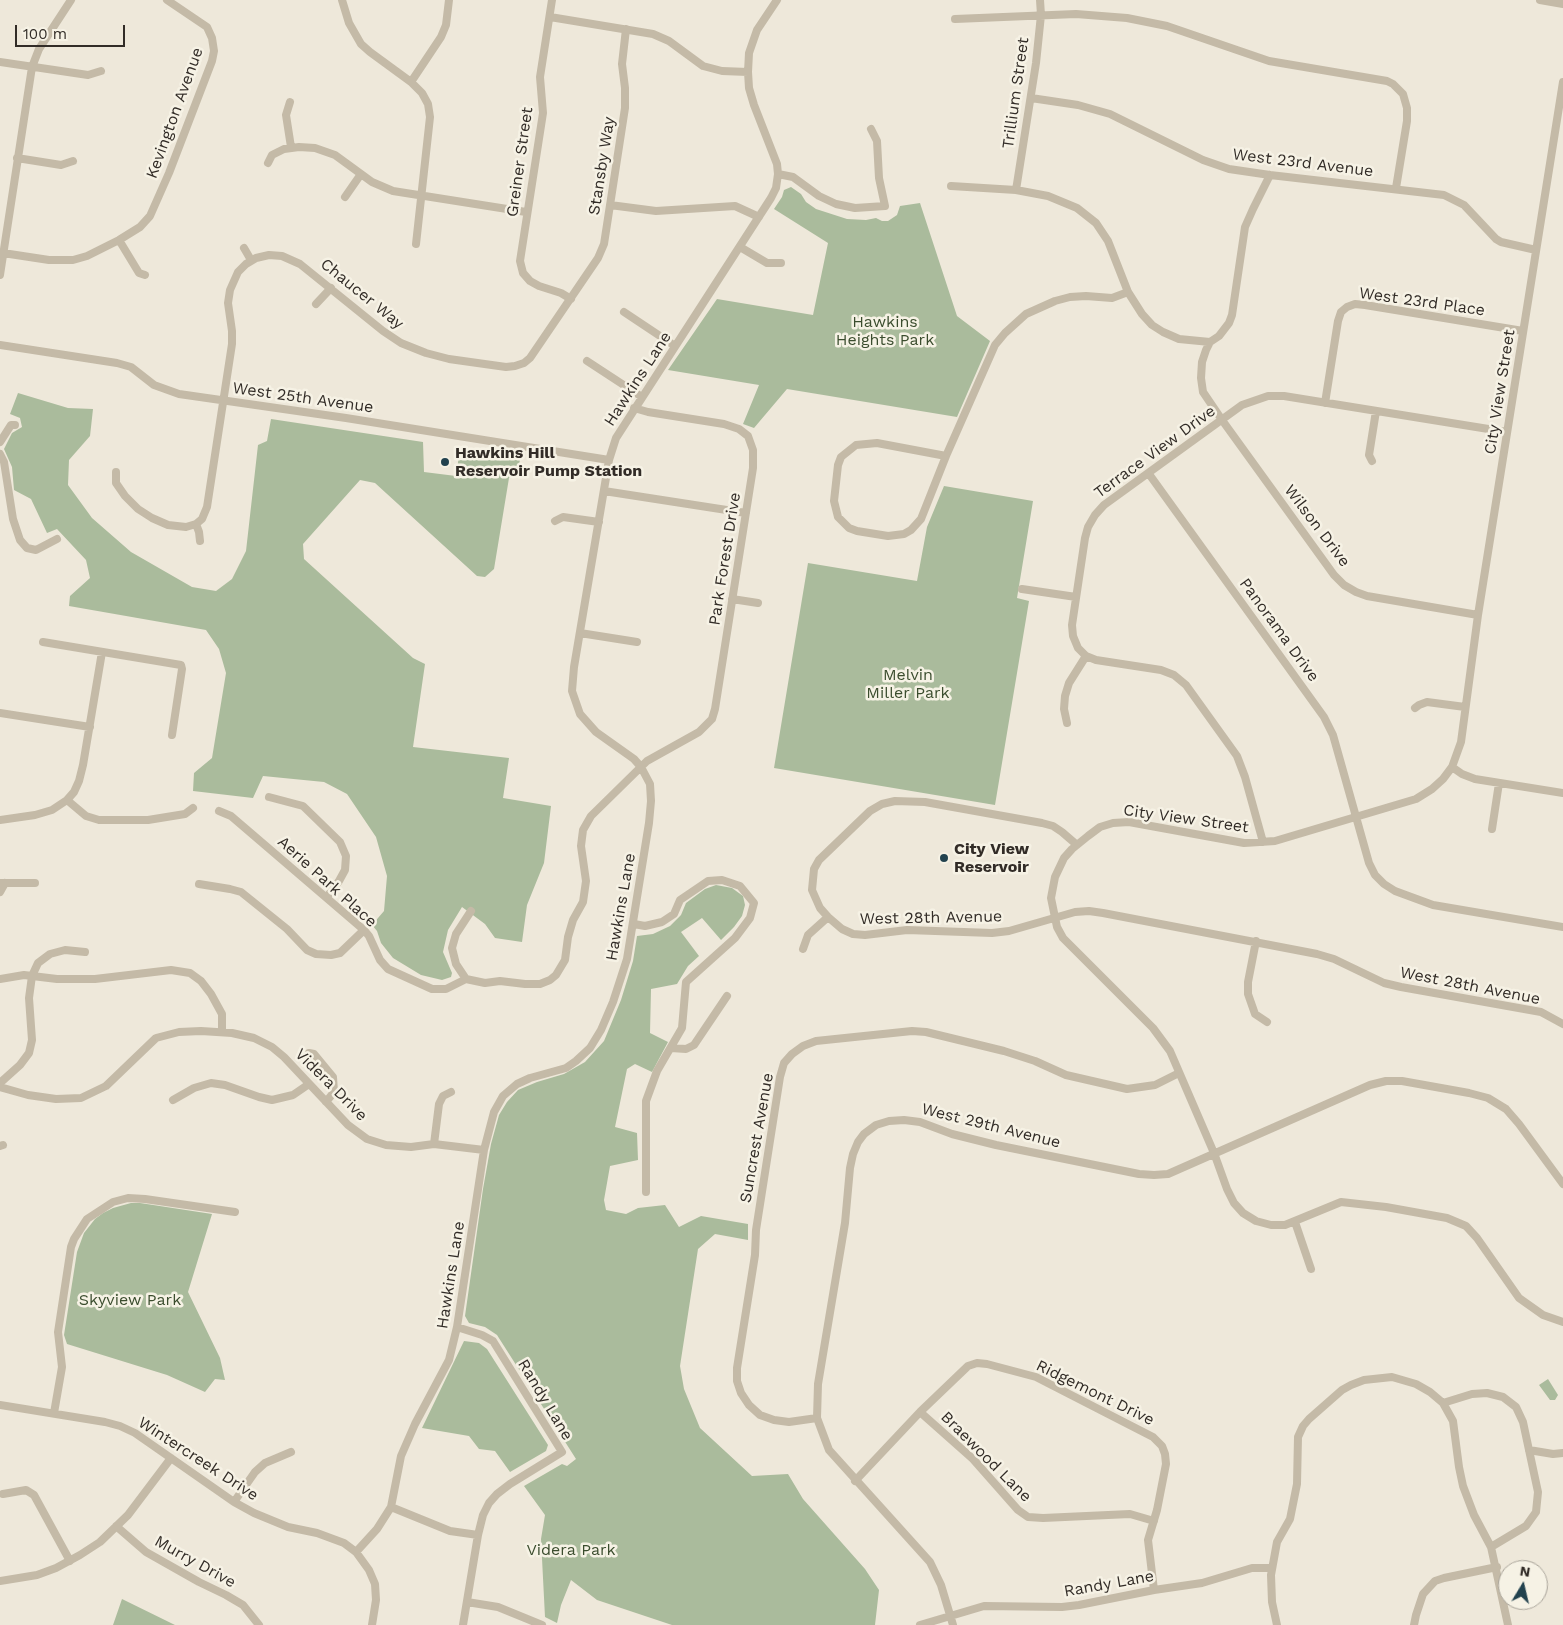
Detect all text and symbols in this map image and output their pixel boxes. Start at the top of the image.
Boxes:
scale bar [18,15,128,47]
text: 100 m [23,25,67,43]
street label: Trillium Street [999,36,1033,150]
street label: Kevington Avenue [142,45,208,181]
street label: Greiner Street [503,106,537,218]
street label: Stansby Way [585,115,619,217]
street label: West 23rd Avenue [1232,145,1374,181]
street label: Chaucer Way [316,255,408,333]
street label: West 23rd Place [1358,284,1486,320]
park label: Hawkins Heights Park [836,312,934,350]
street label: Hawkins Lane [600,328,676,430]
street label: City View Street [1481,328,1519,456]
street label: West 25th Avenue [231,379,375,417]
street label: Terrace View Drive [1091,402,1219,502]
place label: Hawkins Hill Reservoir Pump Station [455,443,642,481]
marker: Hawkins Hill Reservoir Pump Station [439,456,451,468]
street label: Wilson Drive [1280,481,1354,571]
street label: Park Forest Drive [705,491,745,627]
street label: Panorama Drive [1235,575,1323,685]
park label: Melvin Miller Park [866,665,950,703]
street label: City View Street [1122,801,1250,837]
street label: Aerie Park Place [273,832,381,932]
place label: City View Reservoir [954,839,1029,877]
street label: Hawkins Lane [602,852,640,962]
marker: City View Reservoir [938,852,950,864]
street label: West 28th Avenue [860,907,1002,929]
street label: West 28th Avenue [1398,963,1542,1009]
street label: Videra Drive [291,1045,371,1125]
street label: Suncrest Avenue [736,1072,778,1204]
street label: West 29th Avenue [920,1099,1062,1153]
street label: Hawkins Lane [433,1220,469,1330]
park label: Skyview Park [79,1290,181,1310]
street label: Randy Lane [513,1356,577,1444]
street label: Ridgemont Drive [1033,1356,1157,1430]
street label: Braewood Lane [937,1408,1035,1506]
street label: Wintercreek Drive [134,1413,262,1505]
street label: Murry Drive [151,1532,239,1592]
park label: Videra Park [526,1540,616,1560]
north arrow [1498,1560,1548,1610]
text: N [1519,1562,1532,1580]
street label: Randy Lane [1062,1567,1156,1601]

